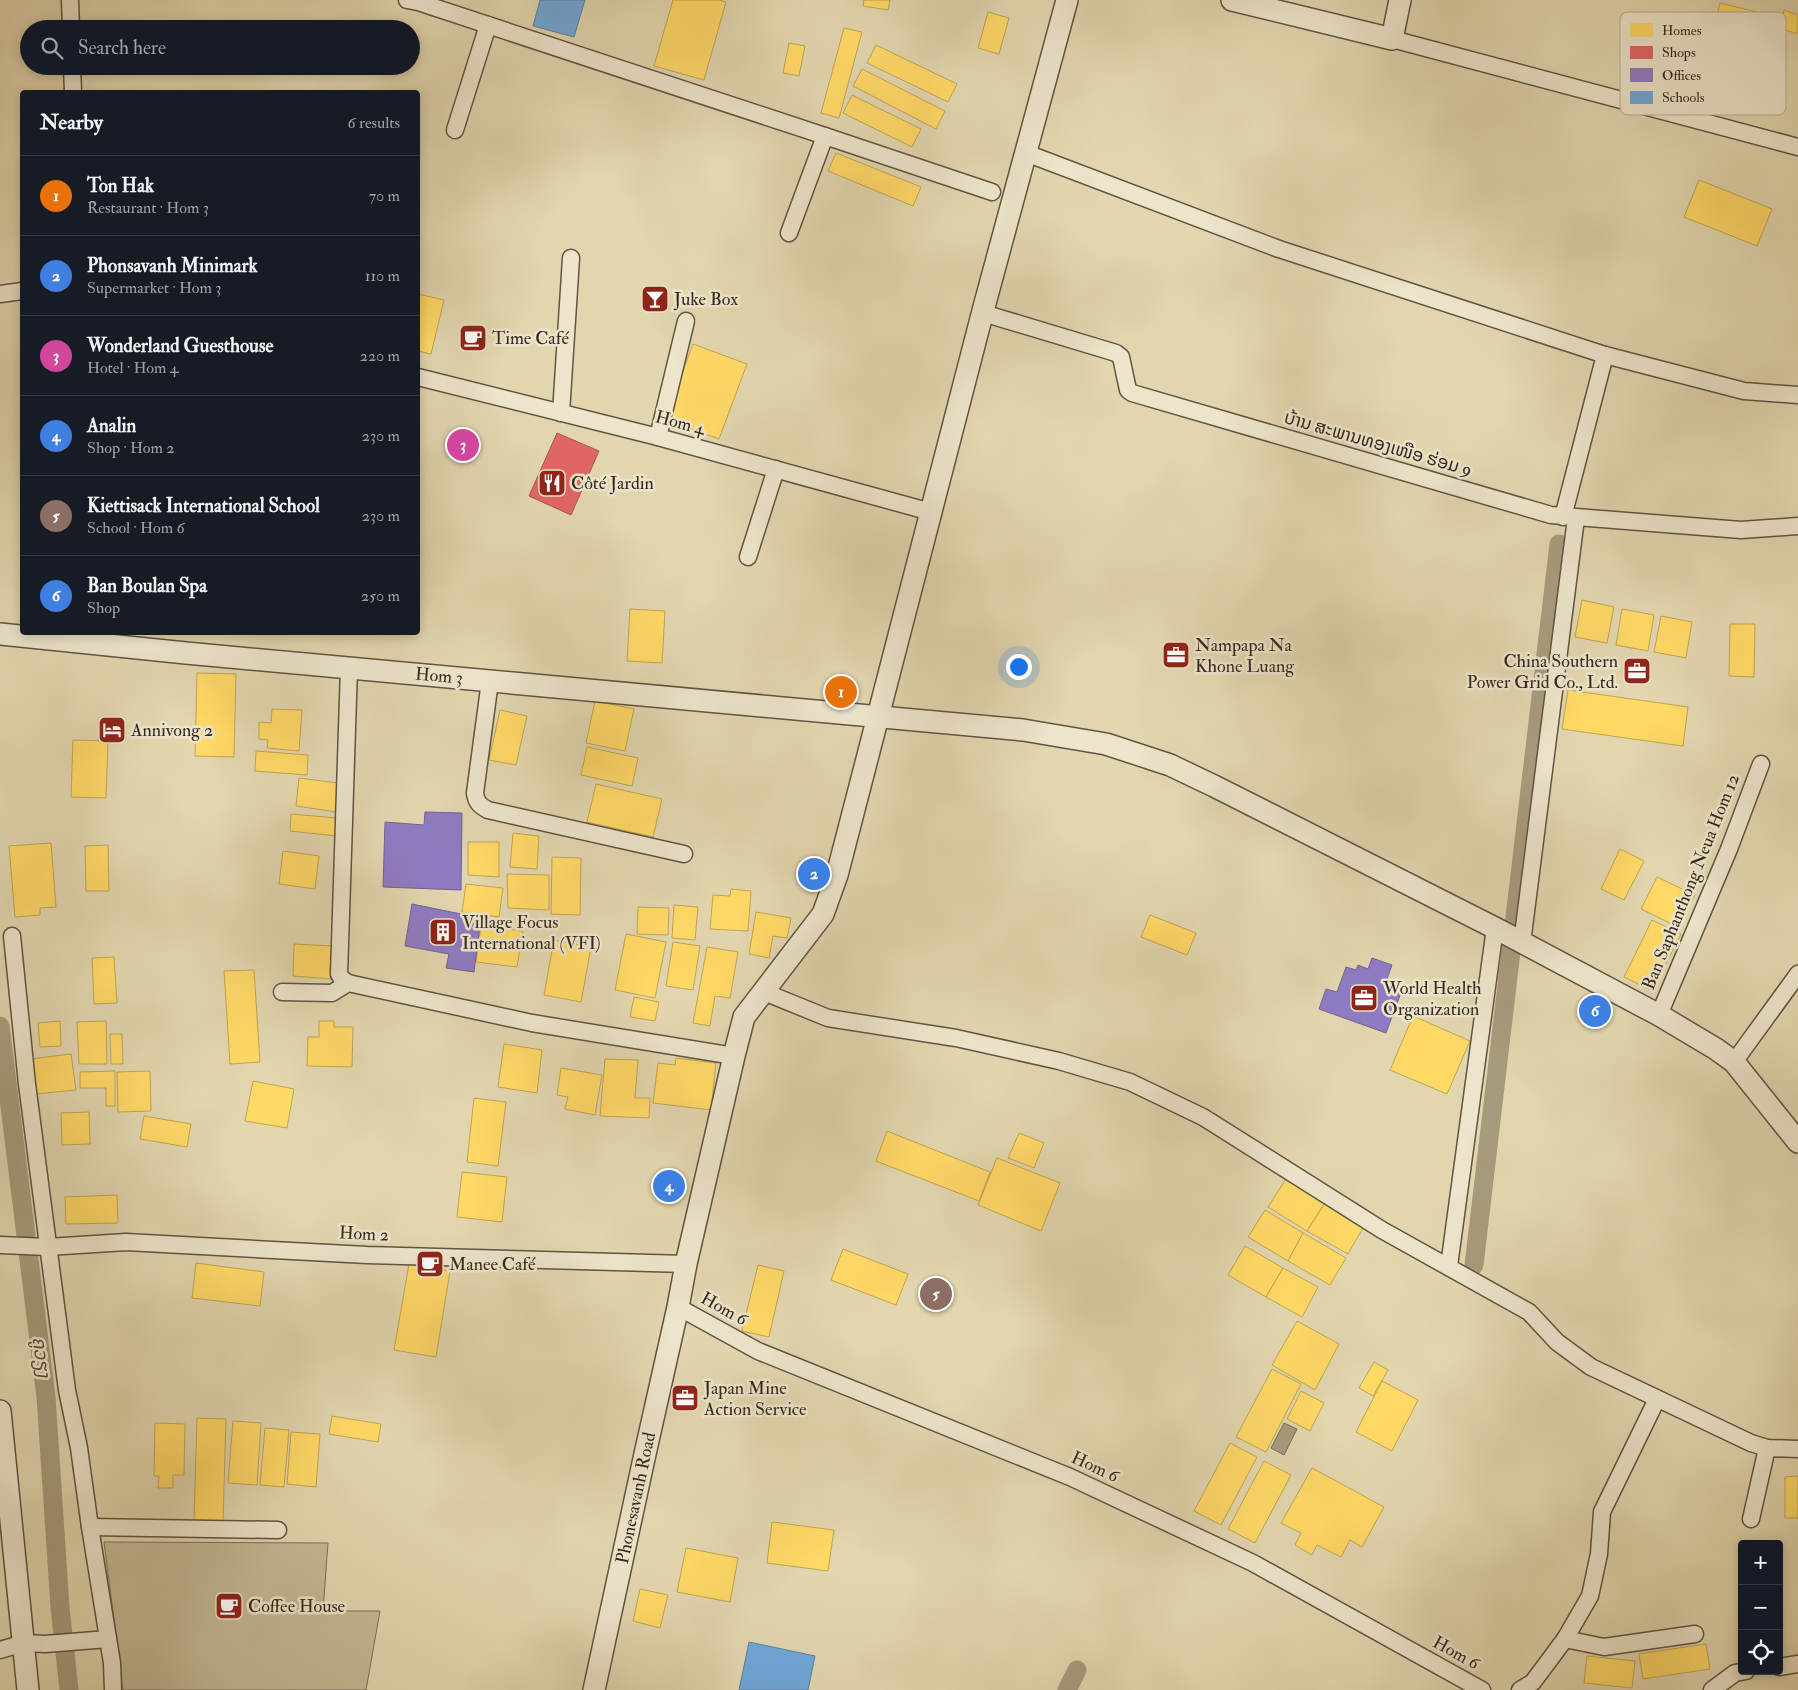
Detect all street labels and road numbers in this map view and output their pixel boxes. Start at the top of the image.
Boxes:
street label: Hom 4 [653,405,709,441]
street label: ບ້ານ ສະພານທອງເໜືອ ຮ່ອມ 9 [1281,406,1475,482]
street label: Hom 3 [414,662,464,690]
street label: Ban Saphanthong Neua Hom 12 [1637,771,1745,993]
street label: Hom 2 [338,1221,390,1247]
street label: Hom 6 [697,1287,752,1332]
street label: Phonesavanh Road [611,1430,661,1566]
street label: Hom 6 [1067,1446,1123,1488]
street label: Hom 6 [1429,1631,1484,1676]

